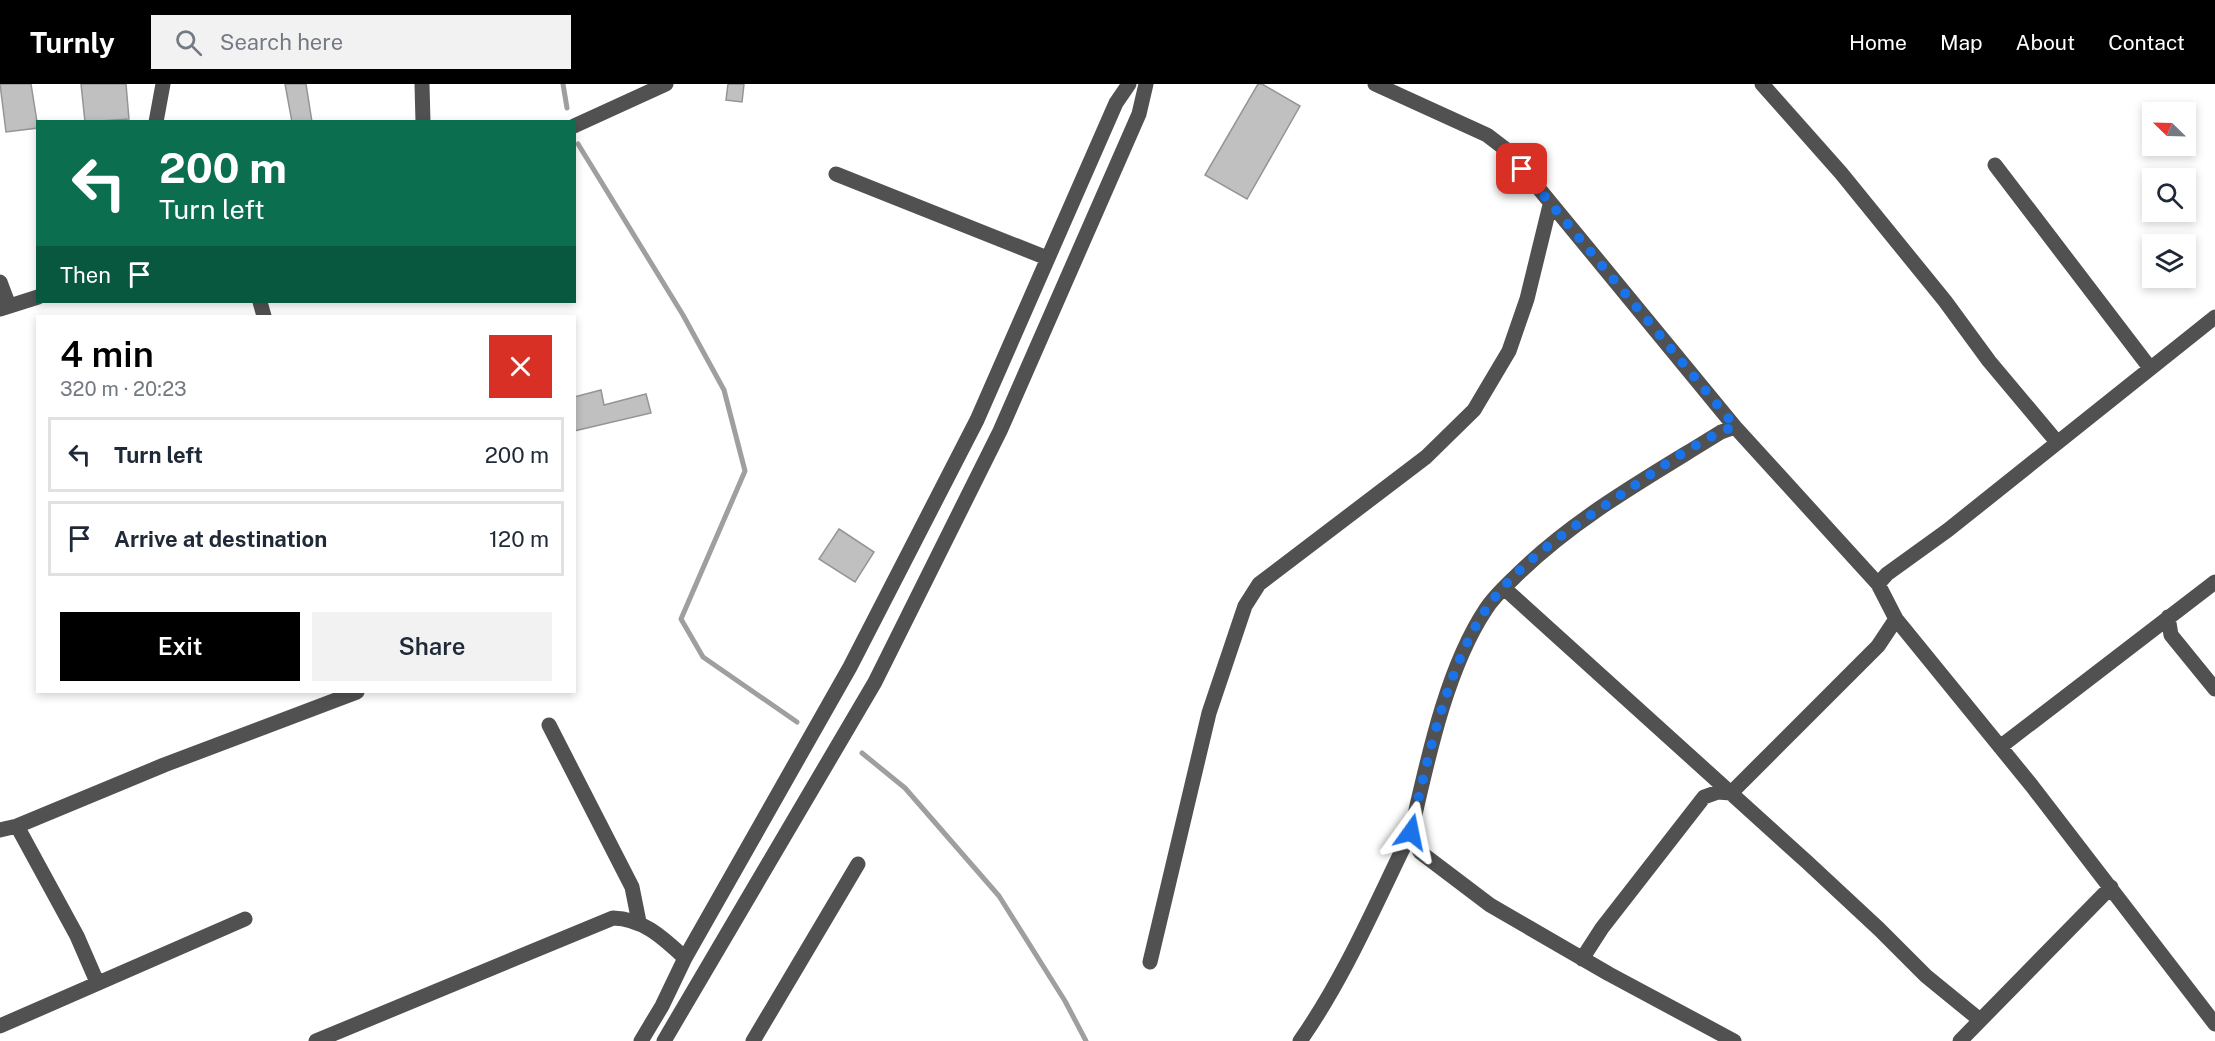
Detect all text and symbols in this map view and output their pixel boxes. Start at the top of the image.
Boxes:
search box [151,15,571,69]
text: Turnly [30,26,115,59]
icon: search [172,26,205,59]
text: Search here [220,29,343,55]
text: Home [1849,30,1907,55]
text: Map [1940,30,1983,55]
text: About [2016,30,2075,55]
text: Contact [2108,30,2185,55]
north arrow [2142,102,2196,156]
map controls [2142,102,2196,288]
text: 200 m [159,143,287,192]
pin [1496,143,1547,194]
icon: left [60,144,138,222]
icon: arrive [1505,152,1538,185]
button: search [2142,168,2196,222]
text: Turn left [159,193,265,225]
button: layers [2142,234,2196,288]
icon: arrive [123,258,156,291]
text: Then [60,262,111,288]
text: 4 min [60,333,154,375]
button: close [489,335,552,398]
text: 320 m · 20:23 [60,377,187,401]
icon: left [63,438,96,471]
text: Turn left [114,442,203,468]
text: 200 m [485,442,549,468]
icon: arrive [63,522,96,555]
text: Arrive at destination [114,526,327,552]
text: 120 m [489,526,549,552]
button: Exit [60,612,300,681]
button: Share [312,612,552,681]
position arrow [1379,800,1443,864]

